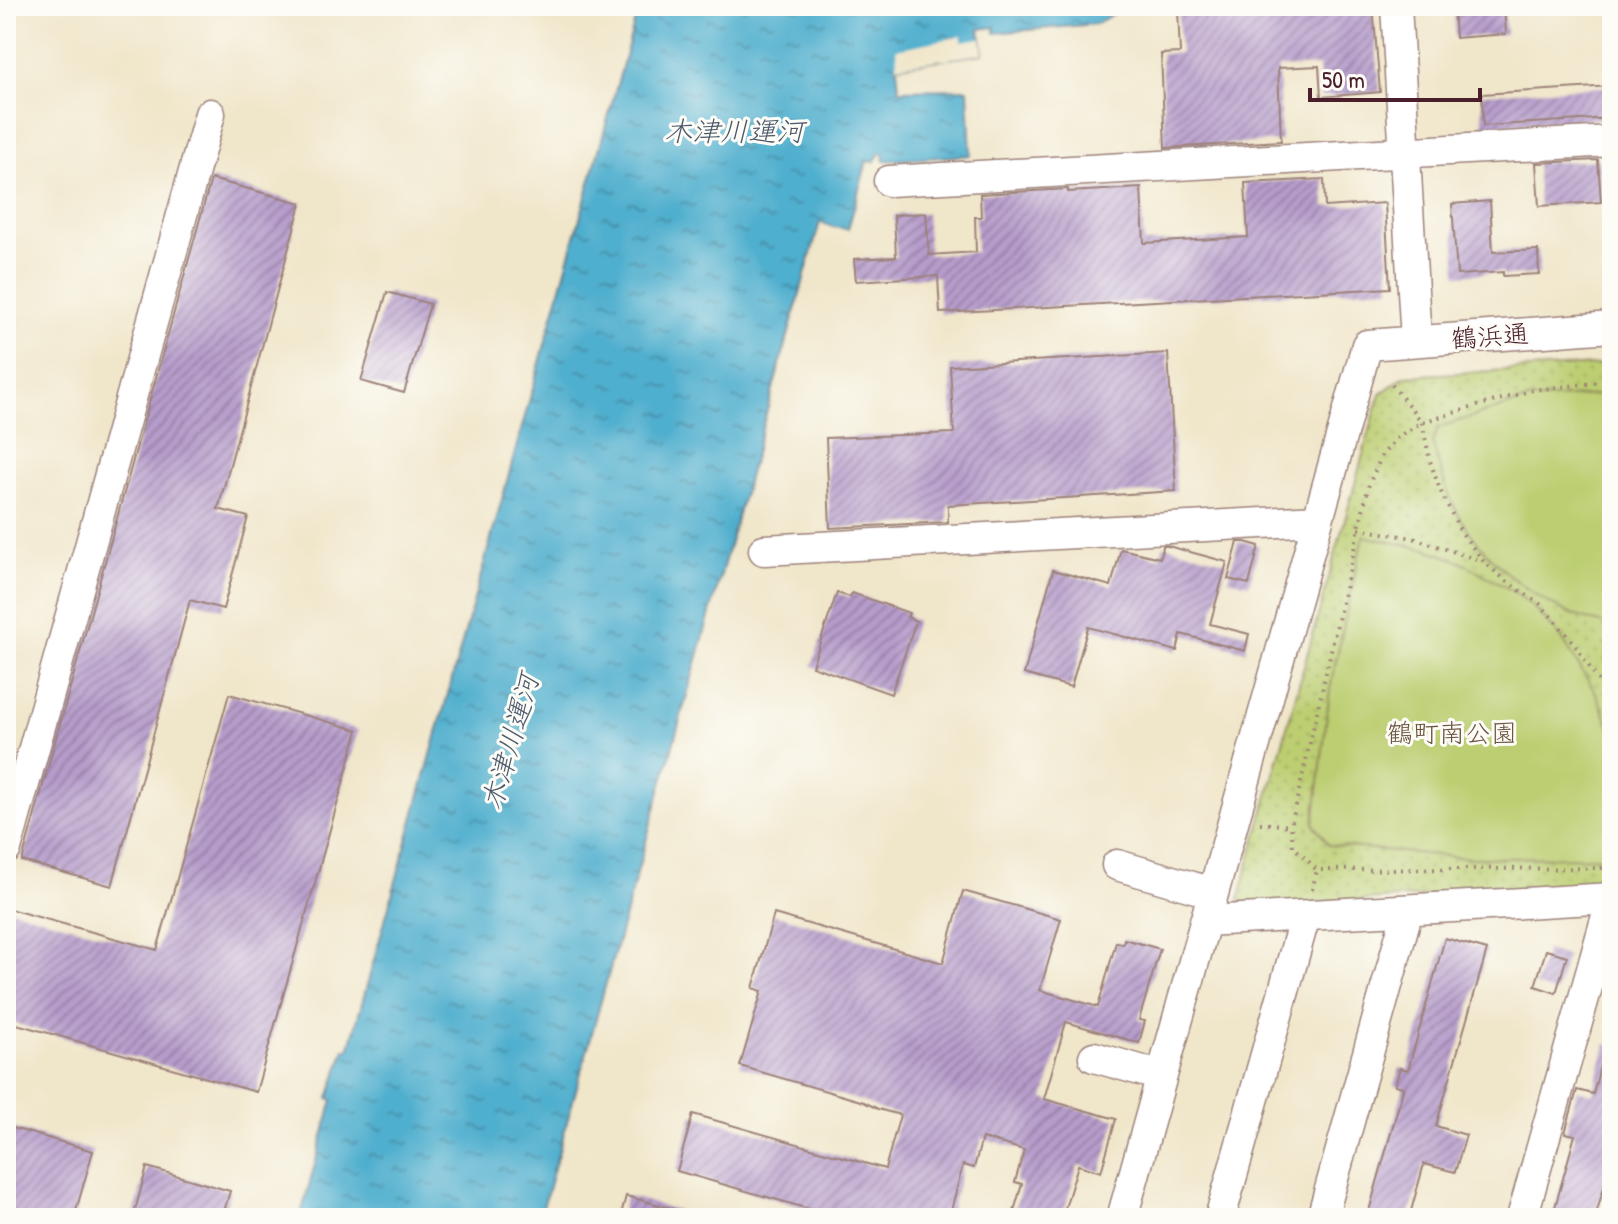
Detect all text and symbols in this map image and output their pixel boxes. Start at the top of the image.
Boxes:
scale bar [1310,52,1480,102]
text: 50 m [1322,63,1365,95]
water label: 木津川運河 [664,112,808,150]
street label: 鶴浜通 [1450,315,1530,356]
water label: 木津川運河 [472,666,549,815]
park label: 鶴町南公園 [1387,715,1517,750]

